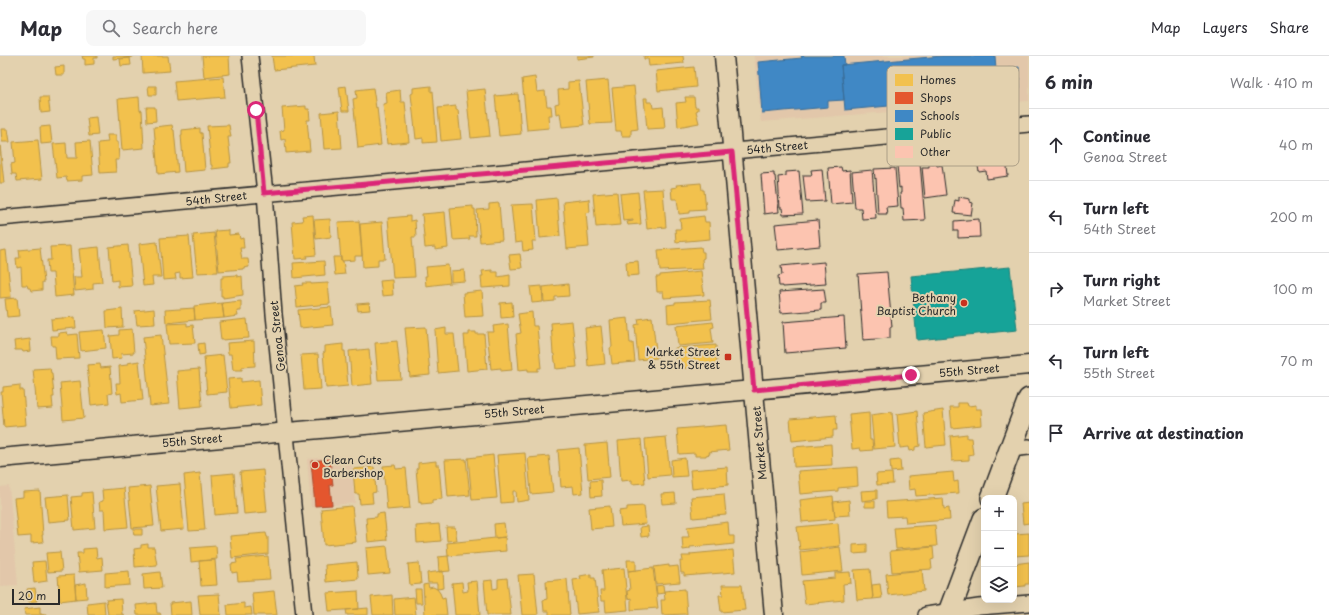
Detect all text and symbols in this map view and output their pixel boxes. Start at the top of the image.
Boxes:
search box [86,10,366,46]
text: Map [20,14,62,42]
text: Search here [132,16,218,39]
icon: search [100,17,122,39]
text: Map [1151,17,1181,38]
text: Layers [1203,17,1248,38]
text: Share [1270,17,1309,38]
legend [887,66,1019,166]
text: 6 min [1045,69,1093,95]
text: Homes [920,71,956,88]
text: Walk · 410 m [1230,73,1313,92]
text: Shops [920,89,951,106]
route start [247,101,265,119]
text: Schools [920,107,960,124]
text: Continue [1083,124,1151,147]
text: Public [920,125,951,142]
icon: ahead [1045,134,1067,156]
text: 40 m [1279,135,1313,154]
street label: 54th Street [746,136,809,158]
text: Other [920,143,951,160]
text: Genoa Street [1083,147,1167,166]
street label: 54th Street [184,186,248,210]
text: Turn left [1083,196,1149,219]
icon: left [1045,206,1067,228]
text: 200 m [1270,207,1313,226]
text: 54th Street [1083,219,1156,238]
text: Turn right [1083,268,1160,291]
icon: right [1045,278,1067,300]
text: 100 m [1273,279,1313,298]
place label: Bethany Baptist Church [876,289,956,319]
text: Market Street [1083,291,1171,310]
marker: Bethany Baptist Church [959,298,969,308]
street label: Genoa Street [265,299,289,372]
text: Turn left [1083,340,1149,363]
place label: Market Street & 55th Street [646,343,721,373]
icon: left [1045,350,1067,372]
text: 70 m [1280,351,1313,370]
marker: Market Street & 55th Street [723,352,733,362]
street label: 55th Street [938,359,1000,381]
text: 55th Street [1083,363,1155,382]
route end [902,366,920,384]
street label: 55th Street [483,400,545,422]
street label: Market Street [747,405,771,481]
text: Arrive at destination [1083,421,1244,444]
icon: arrive [1045,422,1067,444]
street label: 55th Street [161,429,223,451]
place label: Clean Cuts Barbershop [323,451,384,481]
marker: Clean Cuts Barbershop [310,460,320,470]
map controls [981,495,1017,603]
button: + [981,495,1017,531]
button: − [981,531,1017,567]
button: layers [981,567,1017,603]
scale bar [12,587,60,606]
text: 20 m [18,587,46,604]

